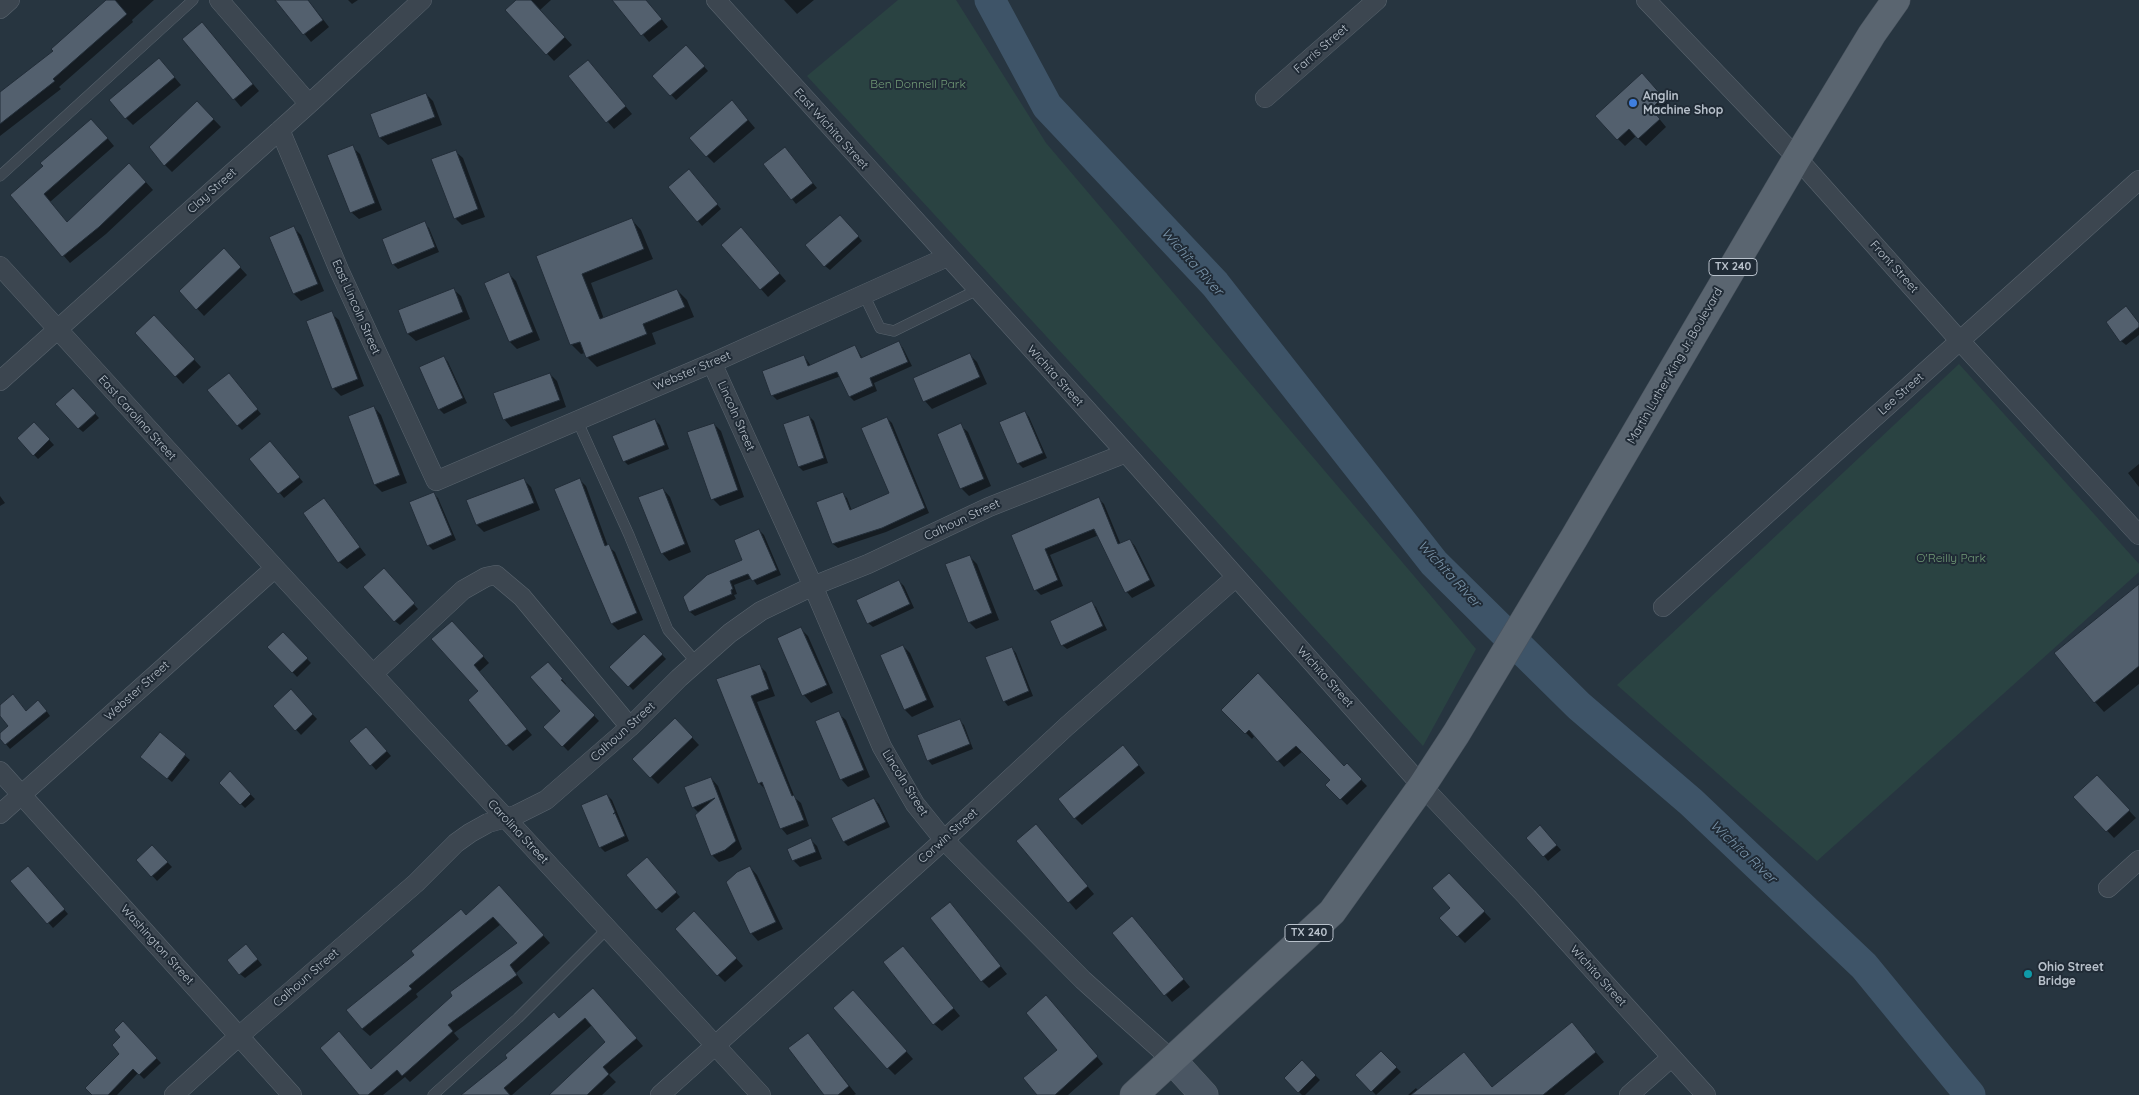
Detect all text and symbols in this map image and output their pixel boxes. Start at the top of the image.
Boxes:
street label: Farris Street [1291,21,1351,77]
park label: Ben Donnell Park [870,77,966,91]
street label: East Wichita Street [791,85,871,173]
place label: Anglin Machine Shop [1643,89,1723,117]
marker: Anglin Machine Shop [1627,97,1639,109]
street label: Clay Street [185,165,239,217]
water label: Wichita River [1157,225,1227,299]
street label: Front Street [1867,238,1921,296]
street label: East Lincoln Street [329,257,383,357]
road number: TX 240 [1709,258,1757,276]
street label: Martin Luther King Jr. Boulevard [1624,285,1726,447]
street label: Wichita Street [1024,343,1086,409]
street label: Webster Street [651,348,733,394]
street label: Lee Street [1875,370,1927,418]
street label: East Carolina Street [95,373,179,463]
street label: Lincoln Street [714,379,758,453]
street label: Calhoun Street [922,496,1002,544]
water label: Wichita River [1414,537,1484,611]
park label: O'Reilly Park [1916,551,1986,565]
street label: Wichita Street [1294,644,1356,710]
street label: Webster Street [102,658,172,724]
street label: Calhoun Street [588,699,658,765]
street label: Lincoln Street [879,747,931,819]
street label: Carolina Street [485,797,551,867]
street label: Corwin Street [915,806,981,866]
water label: Wichita River [1706,817,1780,887]
street label: Washington Street [117,902,197,988]
road number: TX 240 [1285,924,1333,941]
street label: Wichita Street [1567,943,1629,1009]
street label: Calhoun Street [270,946,342,1010]
place label: Ohio Street Bridge [2038,960,2104,988]
marker: Ohio Street Bridge [2022,968,2034,980]

